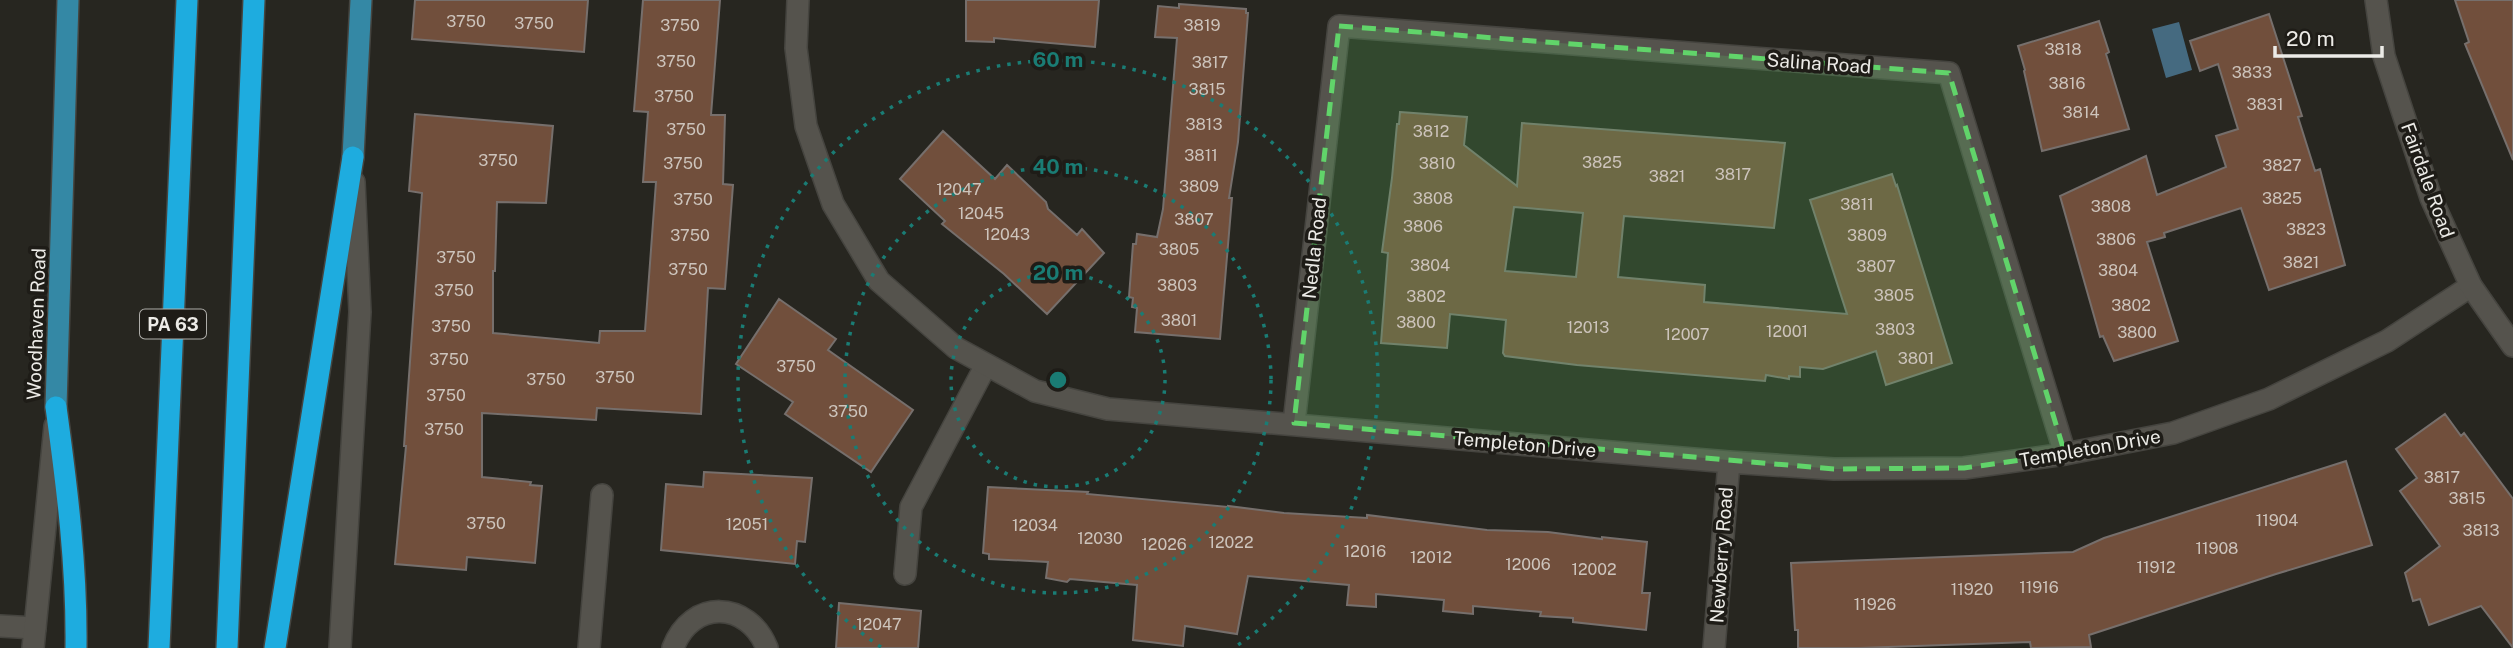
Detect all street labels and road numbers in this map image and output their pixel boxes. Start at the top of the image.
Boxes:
street label: Salina Road [1766,48,1872,78]
street label: Fairdale Road [2397,119,2459,241]
street label: Nedla Road [1298,196,1330,300]
street label: Woodhaven Road [22,248,50,400]
road number: PA 63 [140,310,206,338]
street label: Templeton Drive [2018,425,2162,471]
street label: Templeton Drive [1453,427,1597,461]
street label: Newberry Road [1705,486,1737,624]

